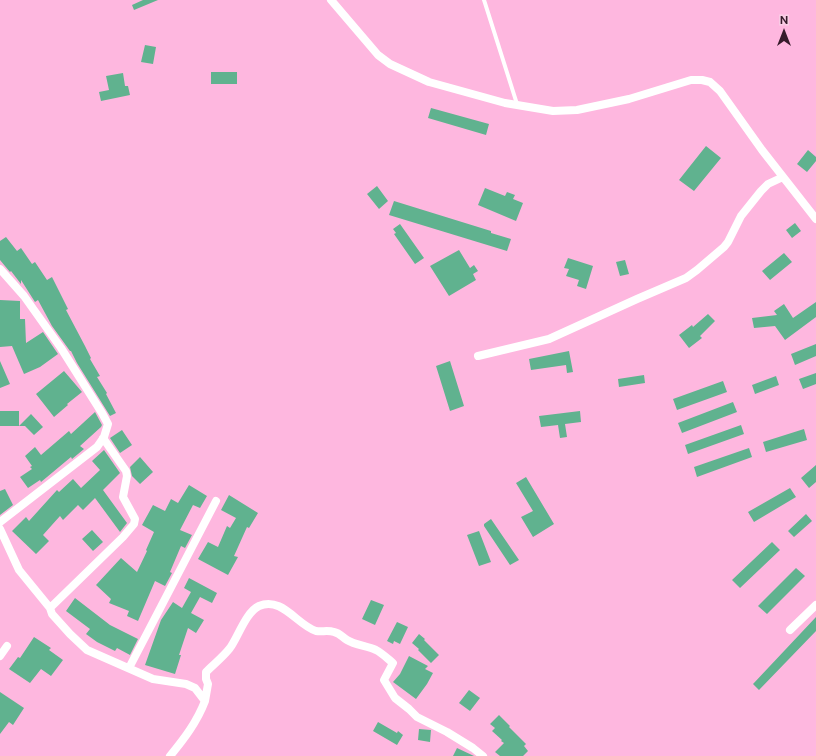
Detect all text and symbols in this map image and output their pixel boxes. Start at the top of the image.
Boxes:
north arrow [764,12,804,52]
text: N [780,14,788,26]

